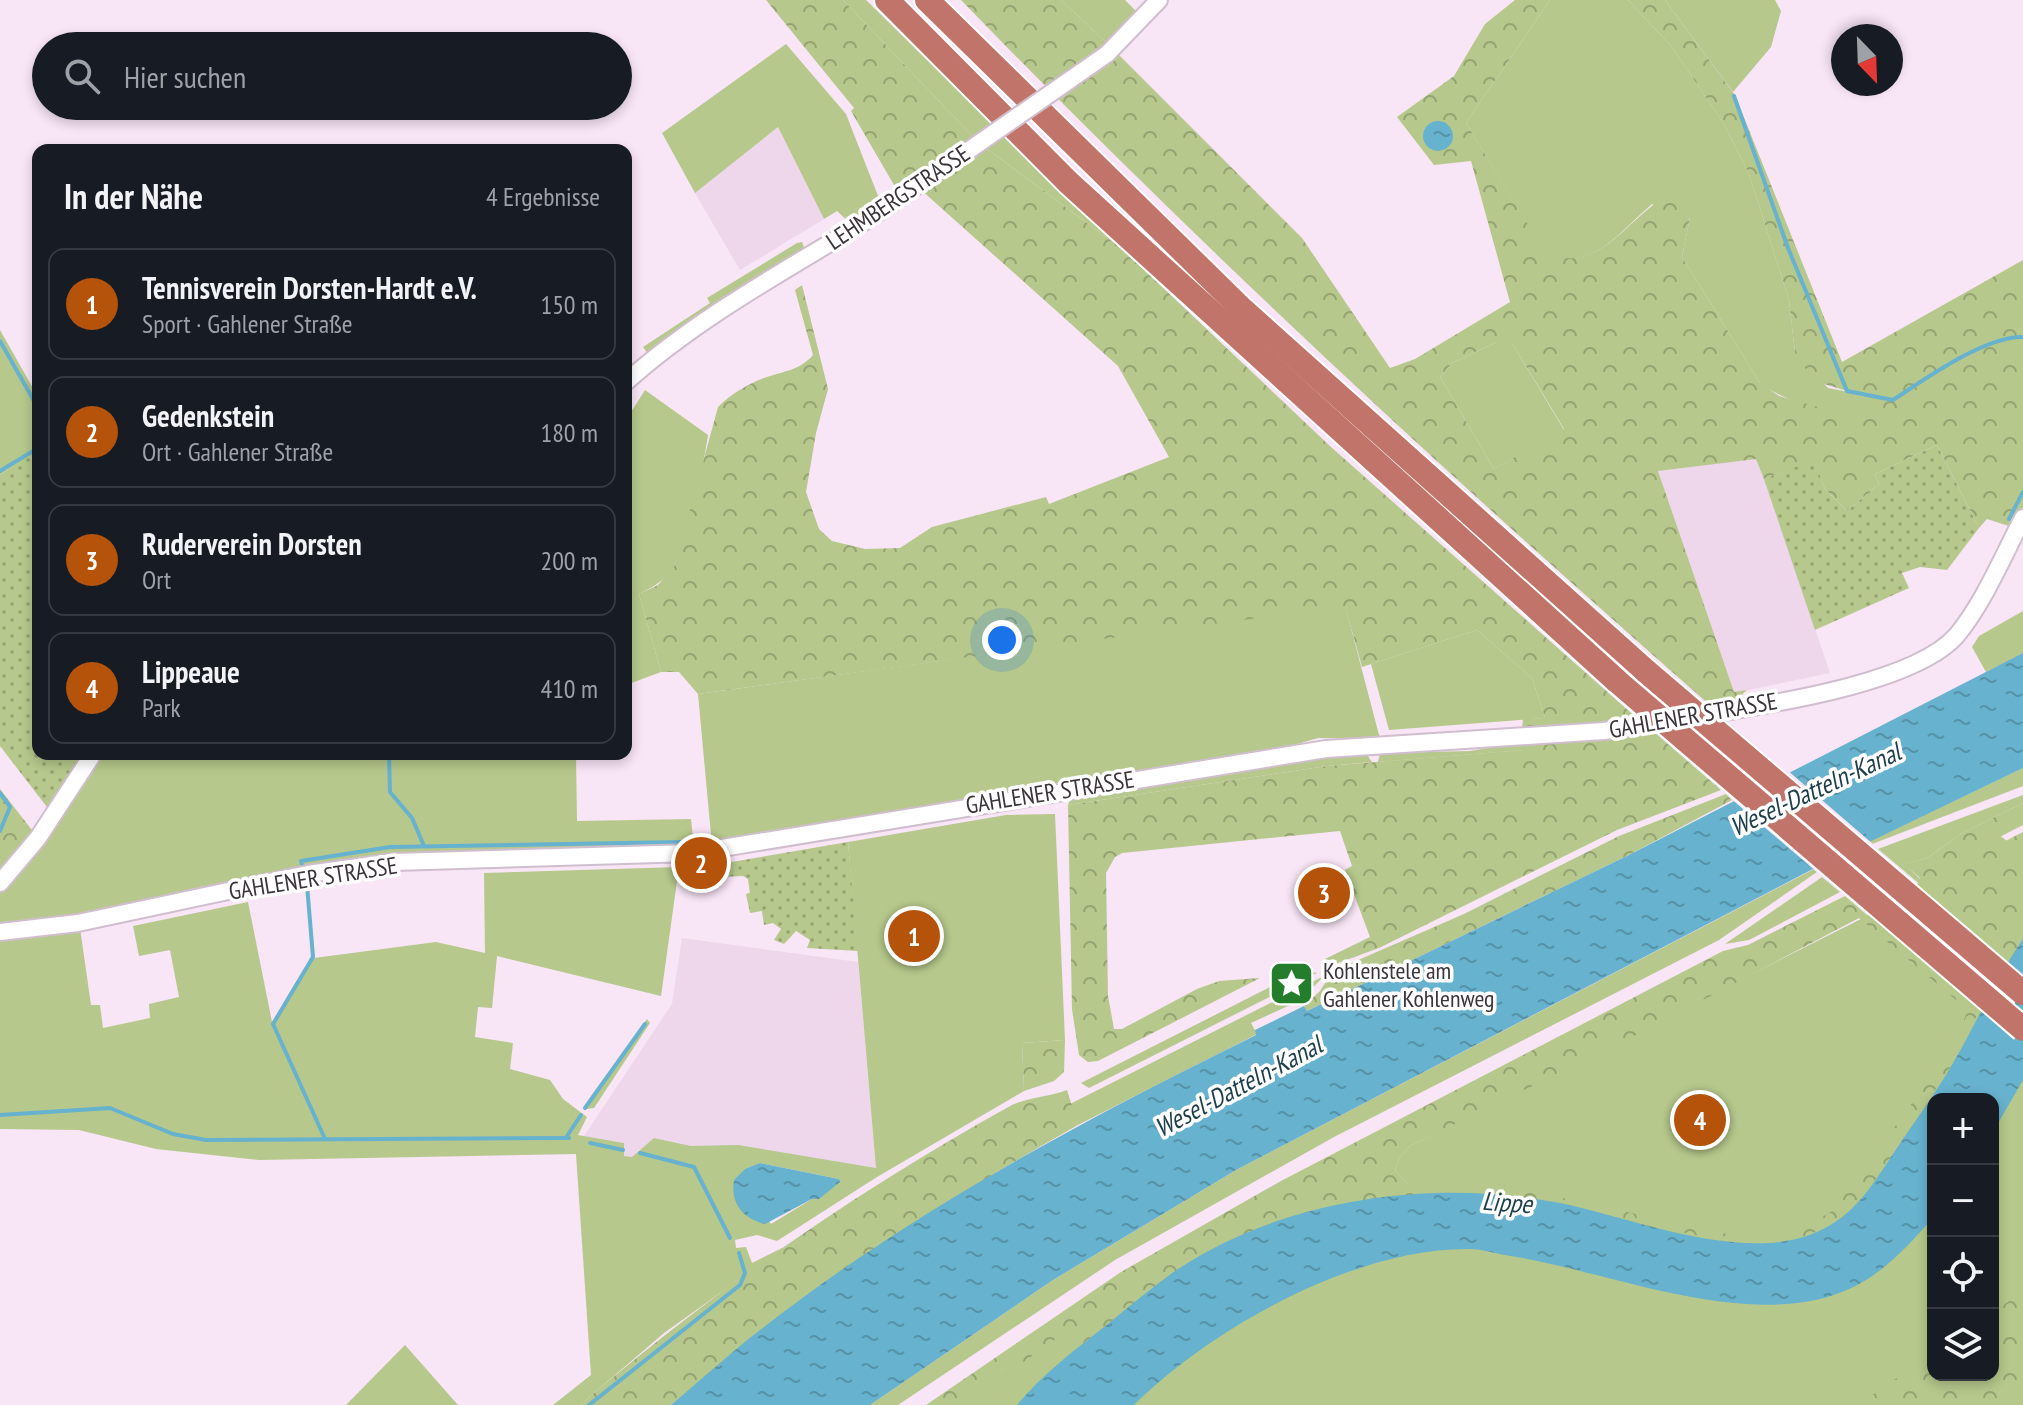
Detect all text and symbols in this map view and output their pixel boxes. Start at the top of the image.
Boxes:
north arrow [1831,24,1903,96]
search box [32,32,632,120]
icon: search [60,54,104,98]
text: Hier suchen [124,57,246,96]
street label: LEHMBERGSTRASSE [820,138,976,256]
text: In der Nähe [64,174,203,218]
text: 4 Ergebnisse [486,180,600,213]
text: Tennisverein Dorsten-Hardt e.V. [142,268,477,307]
text: 1 [86,288,98,321]
text: 150 m [540,288,598,321]
text: Sport · Gahlener Straße [142,307,353,340]
text: Gedenkstein [142,396,274,435]
text: 2 [86,416,98,449]
text: 180 m [540,416,598,449]
text: Ort · Gahlener Straße [142,435,333,468]
text: Ruderverein Dorsten [142,524,362,563]
text: 3 [86,544,98,577]
text: 200 m [540,544,598,577]
text: Ort [142,563,171,596]
your location [982,620,1022,660]
text: Lippeaue [142,652,240,691]
text: 4 [86,672,98,705]
text: 410 m [540,672,598,705]
street label: GAHLENER STRASSE [1606,685,1780,745]
text: Park [142,691,181,724]
water label: Wesel-Datteln-Kanal [1724,734,1908,843]
street label: GAHLENER STRASSE [963,763,1137,821]
pin: 2 [675,833,727,893]
street label: GAHLENER STRASSE [226,849,400,907]
pin: 3 [1298,863,1350,923]
pin: 1 [888,906,940,966]
place label: Kohlenstele am Gahlener Kohlenweg [1323,955,1494,1014]
place icon: Kohlenstele am Gahlener Kohlenweg [1268,960,1316,1008]
water label: Wesel-Datteln-Kanal [1149,1027,1330,1144]
pin: 4 [1674,1090,1726,1150]
map controls [1927,1093,1999,1381]
button: + [1927,1093,1999,1165]
button: − [1927,1165,1999,1237]
water label: Lippe [1481,1184,1535,1220]
button: locate [1927,1237,1999,1309]
button: layers [1927,1309,1999,1381]

